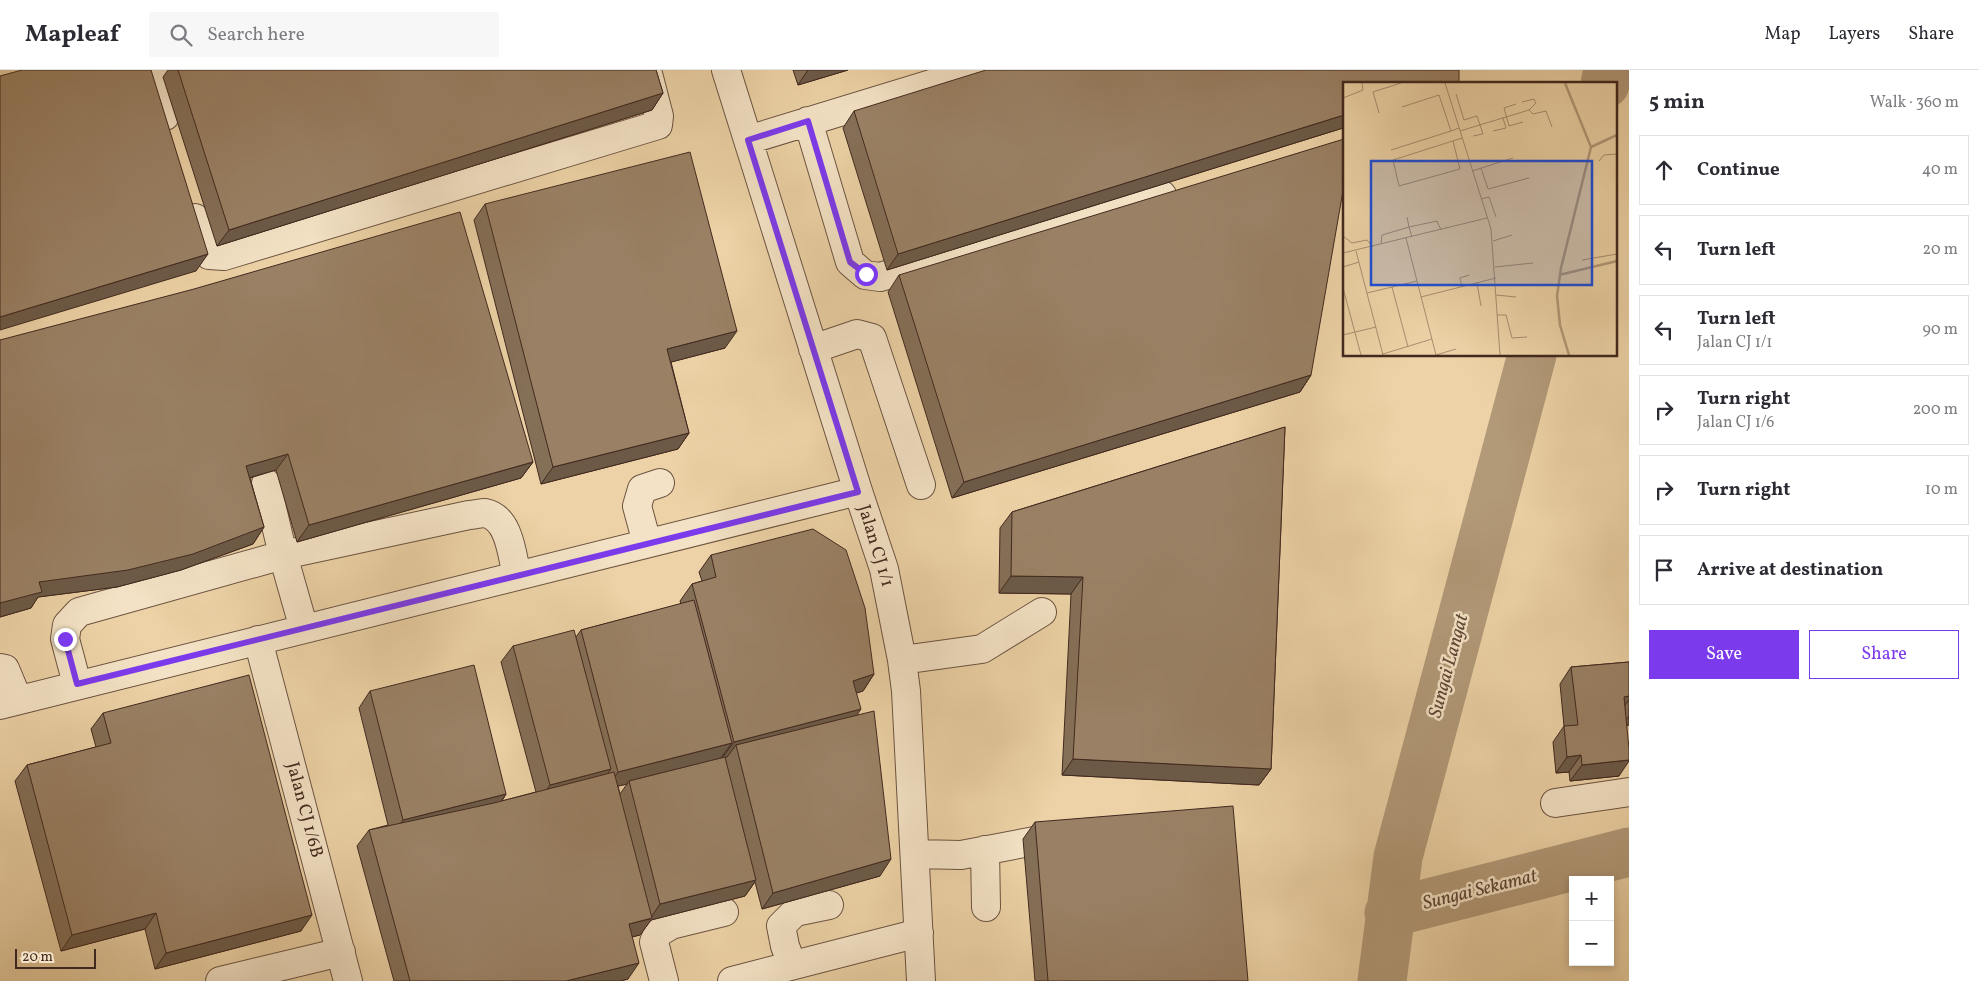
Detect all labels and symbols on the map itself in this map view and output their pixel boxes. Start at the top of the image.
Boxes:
inset map [1343,82,1616,356]
route start [855,263,878,286]
street label: Jalan CJ 1/1 [851,502,899,590]
water label: Sungai Langat [1423,610,1476,721]
route end [54,628,77,651]
street label: Jalan CJ 1/6B [279,759,329,861]
water label: Sungai Sekamat [1420,863,1541,917]
scale bar [15,946,96,969]

